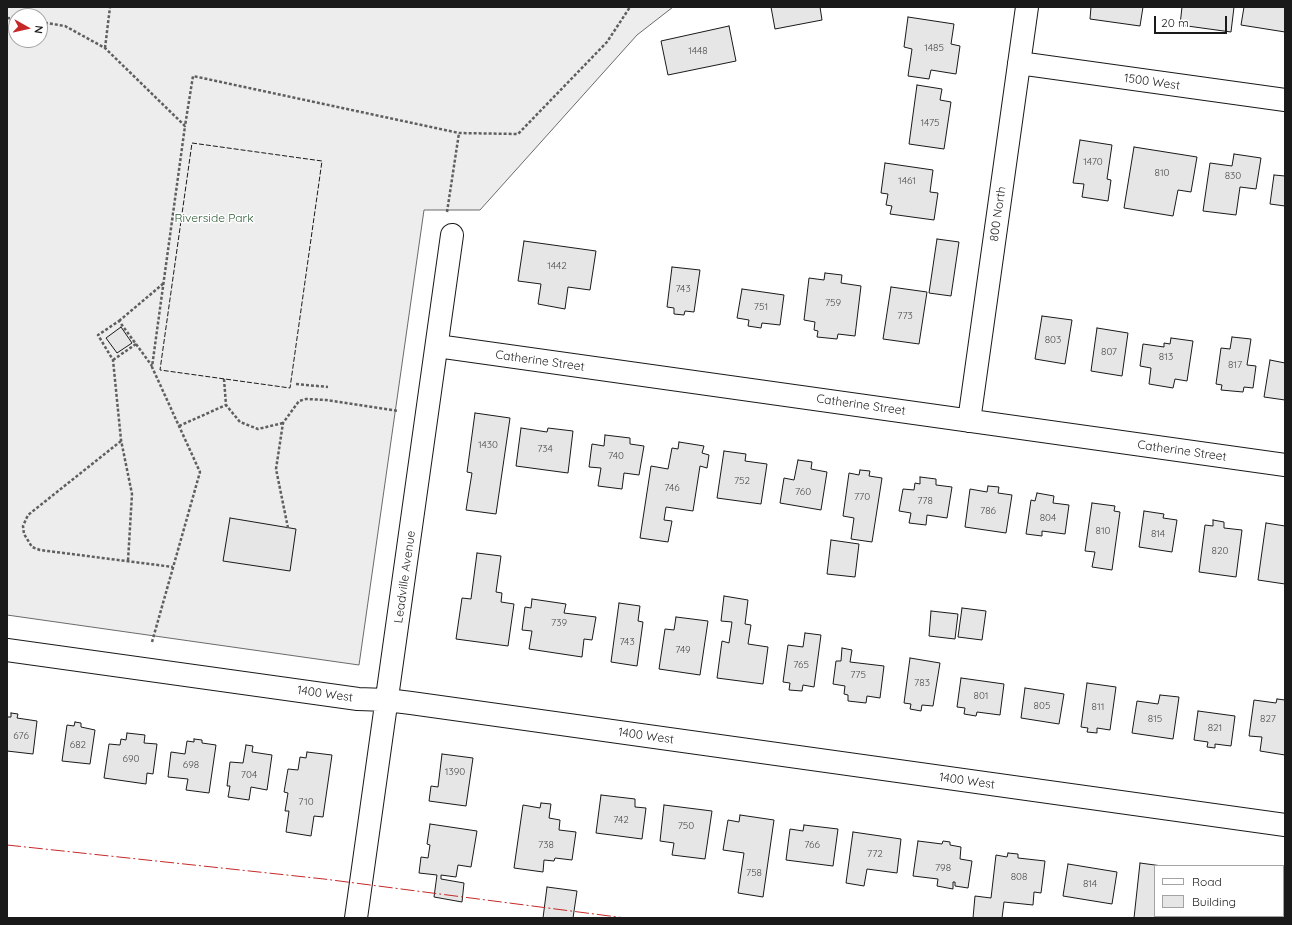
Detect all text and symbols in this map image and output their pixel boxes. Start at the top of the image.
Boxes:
north arrow [8,8,48,48]
scale bar [1156,8,1229,34]
text: 20 m [1161,15,1189,30]
text: N [31,25,46,35]
house number: 1485 [924,42,944,54]
house number: 1448 [688,45,708,57]
street label: 1500 West [1123,71,1181,93]
house number: 1475 [920,117,940,129]
house number: 1470 [1083,156,1103,168]
house number: 810 [1154,167,1170,179]
house number: 830 [1225,170,1241,182]
house number: 1461 [898,175,916,187]
street label: 800 North [987,186,1009,242]
park label: Riverside Park [174,211,254,225]
house number: 1442 [547,260,567,272]
house number: 743 [675,283,691,295]
house number: 759 [825,297,841,309]
house number: 751 [754,301,768,313]
house number: 773 [897,310,913,322]
house number: 803 [1045,334,1061,346]
house number: 807 [1101,346,1117,358]
street label: Catherine Street [495,348,585,374]
house number: 813 [1159,351,1173,363]
house number: 817 [1228,359,1242,371]
street label: Catherine Street [816,392,906,418]
street label: Catherine Street [1137,438,1227,464]
house number: 1430 [478,439,498,451]
house number: 734 [537,443,553,455]
house number: 740 [608,450,624,462]
house number: 752 [734,475,750,487]
house number: 746 [664,482,680,494]
house number: 760 [795,486,811,498]
house number: 770 [854,491,870,503]
house number: 778 [917,495,933,507]
house number: 786 [980,505,996,517]
house number: 804 [1040,512,1056,524]
house number: 810 [1095,525,1111,537]
house number: 814 [1151,528,1165,540]
street label: Leadville Avenue [391,530,419,624]
house number: 820 [1212,545,1228,557]
house number: 739 [551,617,567,629]
house number: 743 [619,636,635,648]
house number: 749 [675,644,691,656]
house number: 765 [793,659,809,671]
house number: 775 [850,669,866,681]
house number: 783 [914,677,930,689]
street label: 1400 West [296,683,354,705]
house number: 801 [973,690,989,702]
house number: 805 [1034,700,1050,712]
house number: 811 [1092,701,1104,713]
house number: 815 [1148,713,1162,725]
house number: 827 [1260,713,1276,725]
house number: 821 [1208,722,1222,734]
street label: 1400 West [617,725,675,747]
house number: 676 [13,730,29,742]
house number: 682 [70,739,86,751]
house number: 690 [123,753,139,765]
house number: 698 [183,759,199,771]
house number: 1390 [445,766,465,778]
house number: 704 [241,769,257,781]
street label: 1400 West [938,770,996,792]
house number: 710 [298,796,314,808]
house number: 742 [613,814,629,826]
house number: 750 [678,820,694,832]
house number: 738 [538,839,554,851]
house number: 766 [804,839,820,851]
house number: 772 [867,848,883,860]
house number: 798 [935,862,951,874]
legend [1154,865,1284,917]
house number: 758 [746,867,762,879]
house number: 808 [1011,871,1027,883]
text: Road [1192,874,1222,889]
house number: 814 [1083,878,1097,890]
text: Building [1192,894,1236,909]

